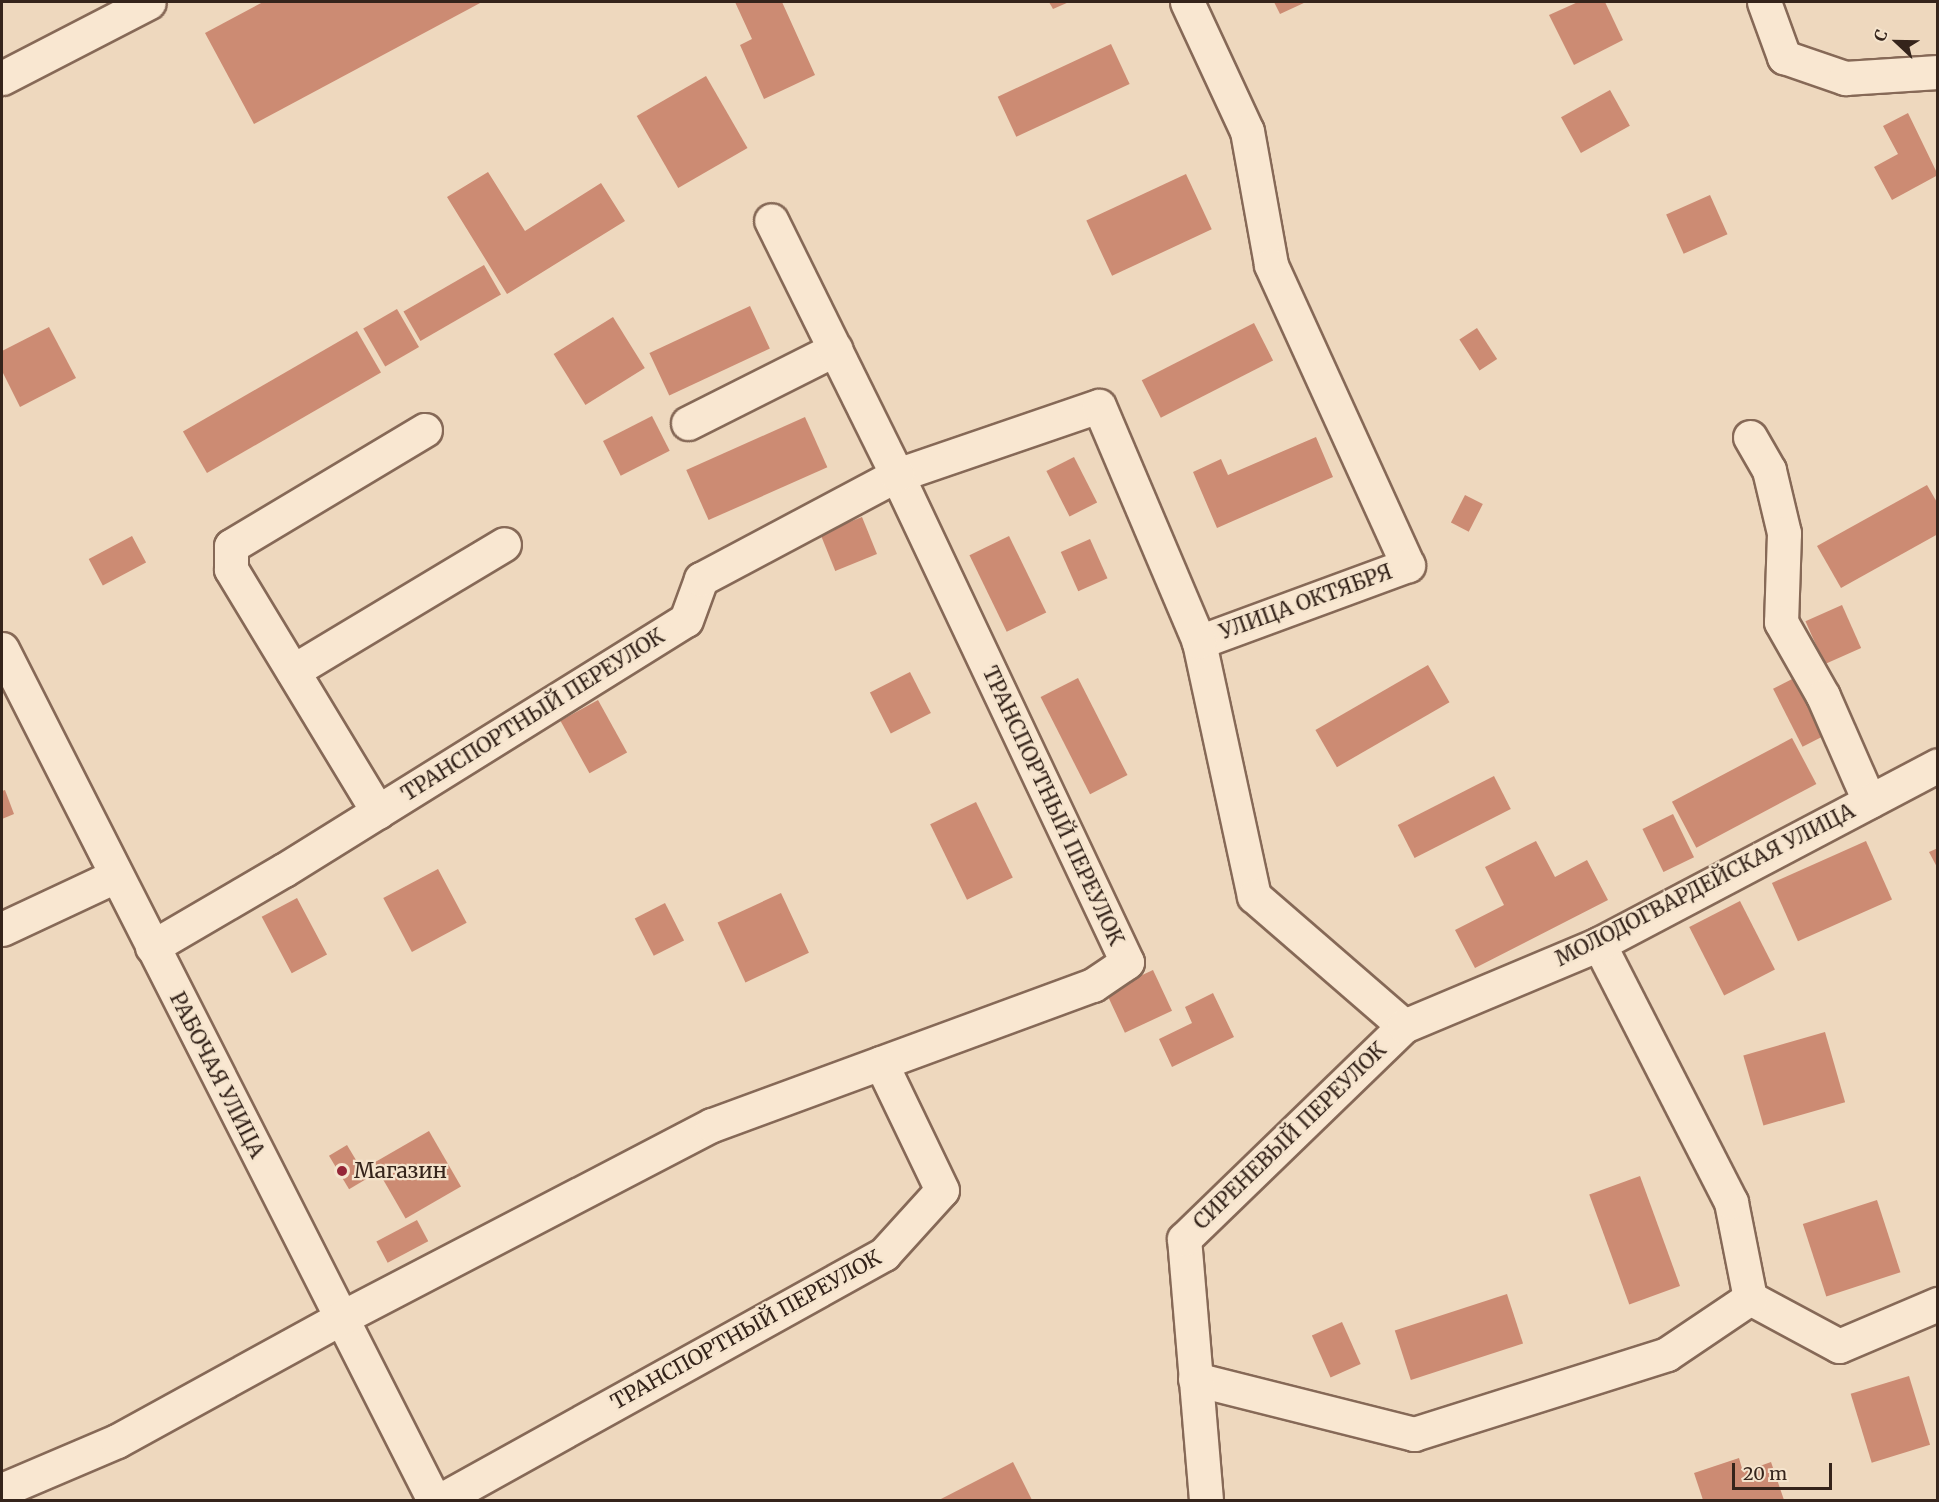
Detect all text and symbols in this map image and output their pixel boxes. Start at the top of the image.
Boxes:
north arrow [1867,12,1927,72]
text: С [1869,27,1892,44]
street label: УЛИЦА ОКТЯБРЯ [1216,559,1396,645]
street label: ТРАНСПОРТНЫЙ ПЕРЕУЛОК [397,623,669,807]
street label: ТРАНСПОРТНЫЙ ПЕРЕУЛОК [977,662,1129,950]
street label: МОЛОДОГВАРДЕЙСКАЯ УЛИЦА [1551,798,1859,972]
street label: РАБОЧАЯ УЛИЦА [164,988,270,1162]
street label: СИРЕНЕВЫЙ ПЕРЕУЛОК [1188,1037,1392,1235]
place label: Магазин [354,1158,447,1184]
marker: Магазин [335,1164,349,1178]
street label: ТРАНСПОРТНЫЙ ПЕРЕУЛОК [606,1245,886,1415]
scale bar [1735,1451,1836,1489]
text: 20 m [1743,1462,1787,1485]

